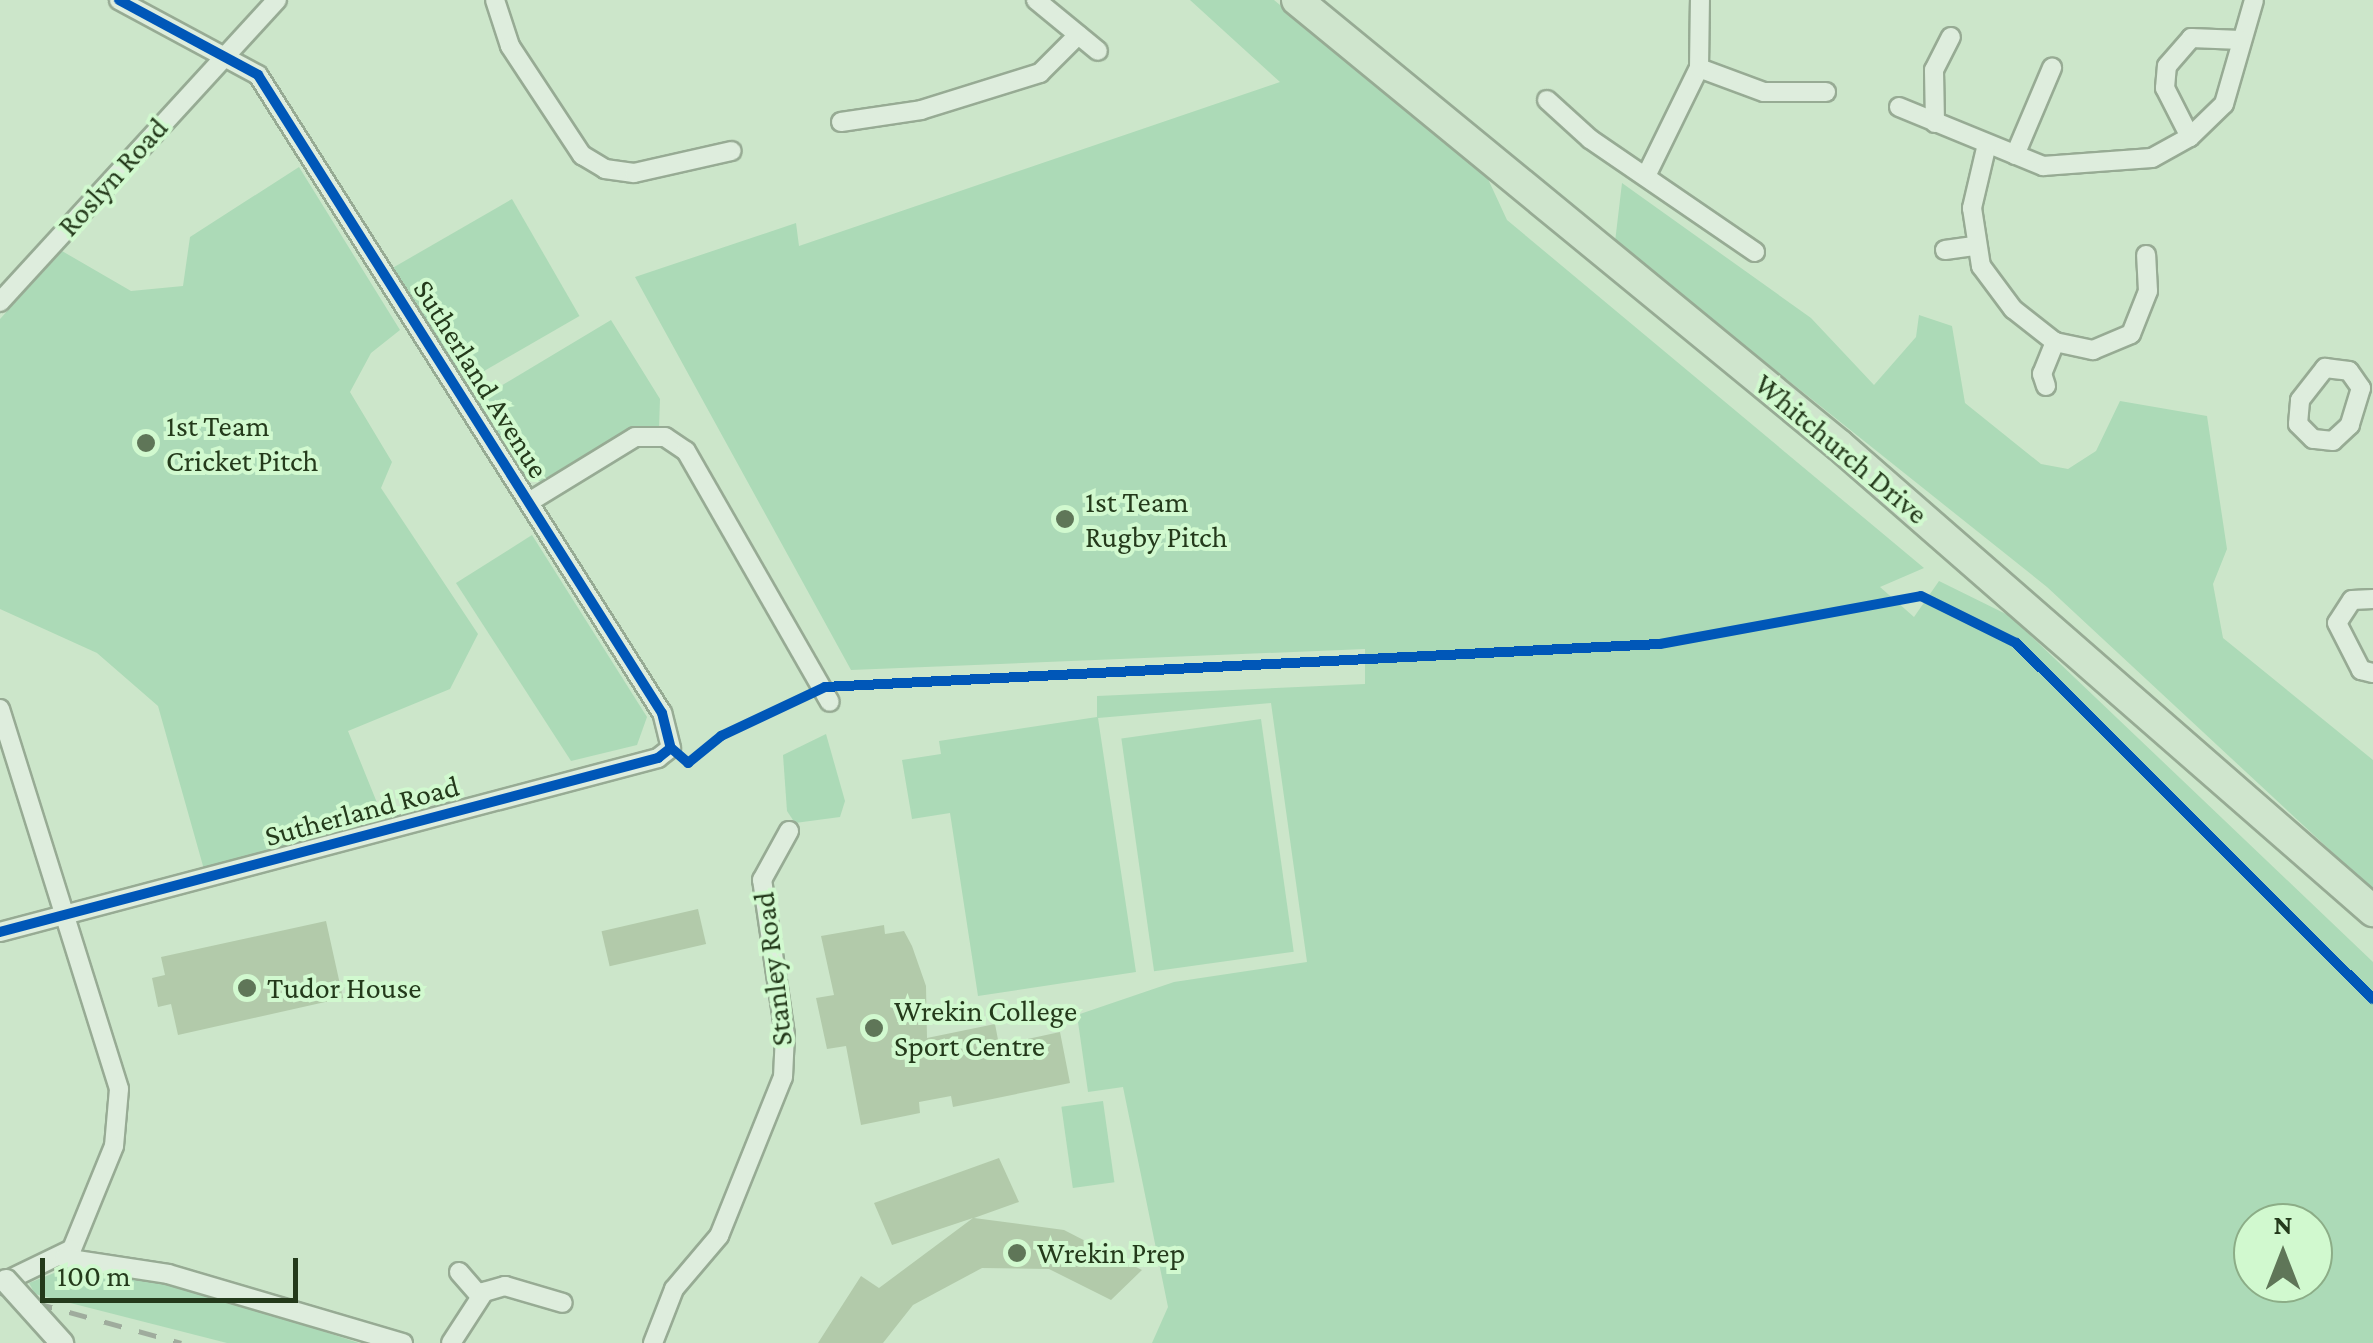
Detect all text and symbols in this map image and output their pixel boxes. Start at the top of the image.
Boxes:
street label: Roslyn Road [50,110,176,244]
street label: Sutherland Avenue [406,273,556,485]
street label: Whitchurch Drive [1747,366,1935,532]
place label: 1st Team Cricket Pitch [166,408,318,478]
marker: 1st Team Cricket Pitch [135,432,157,454]
place label: 1st Team Rugby Pitch [1085,484,1228,554]
marker: 1st Team Rugby Pitch [1054,508,1076,530]
street label: Sutherland Road [261,768,463,854]
street label: Stanley Road [746,890,800,1048]
place label: Tudor House [267,970,421,1006]
marker: Tudor House [236,977,258,999]
place label: Wrekin College Sport Centre [894,993,1077,1064]
marker: Wrekin College Sport Centre [863,1017,885,1039]
north arrow [2233,1203,2333,1303]
text: N [2273,1209,2293,1240]
place label: Wrekin Prep [1037,1235,1185,1271]
scale bar [45,1238,302,1300]
marker: Wrekin Prep [1006,1242,1028,1264]
text: 100 m [57,1259,131,1292]

